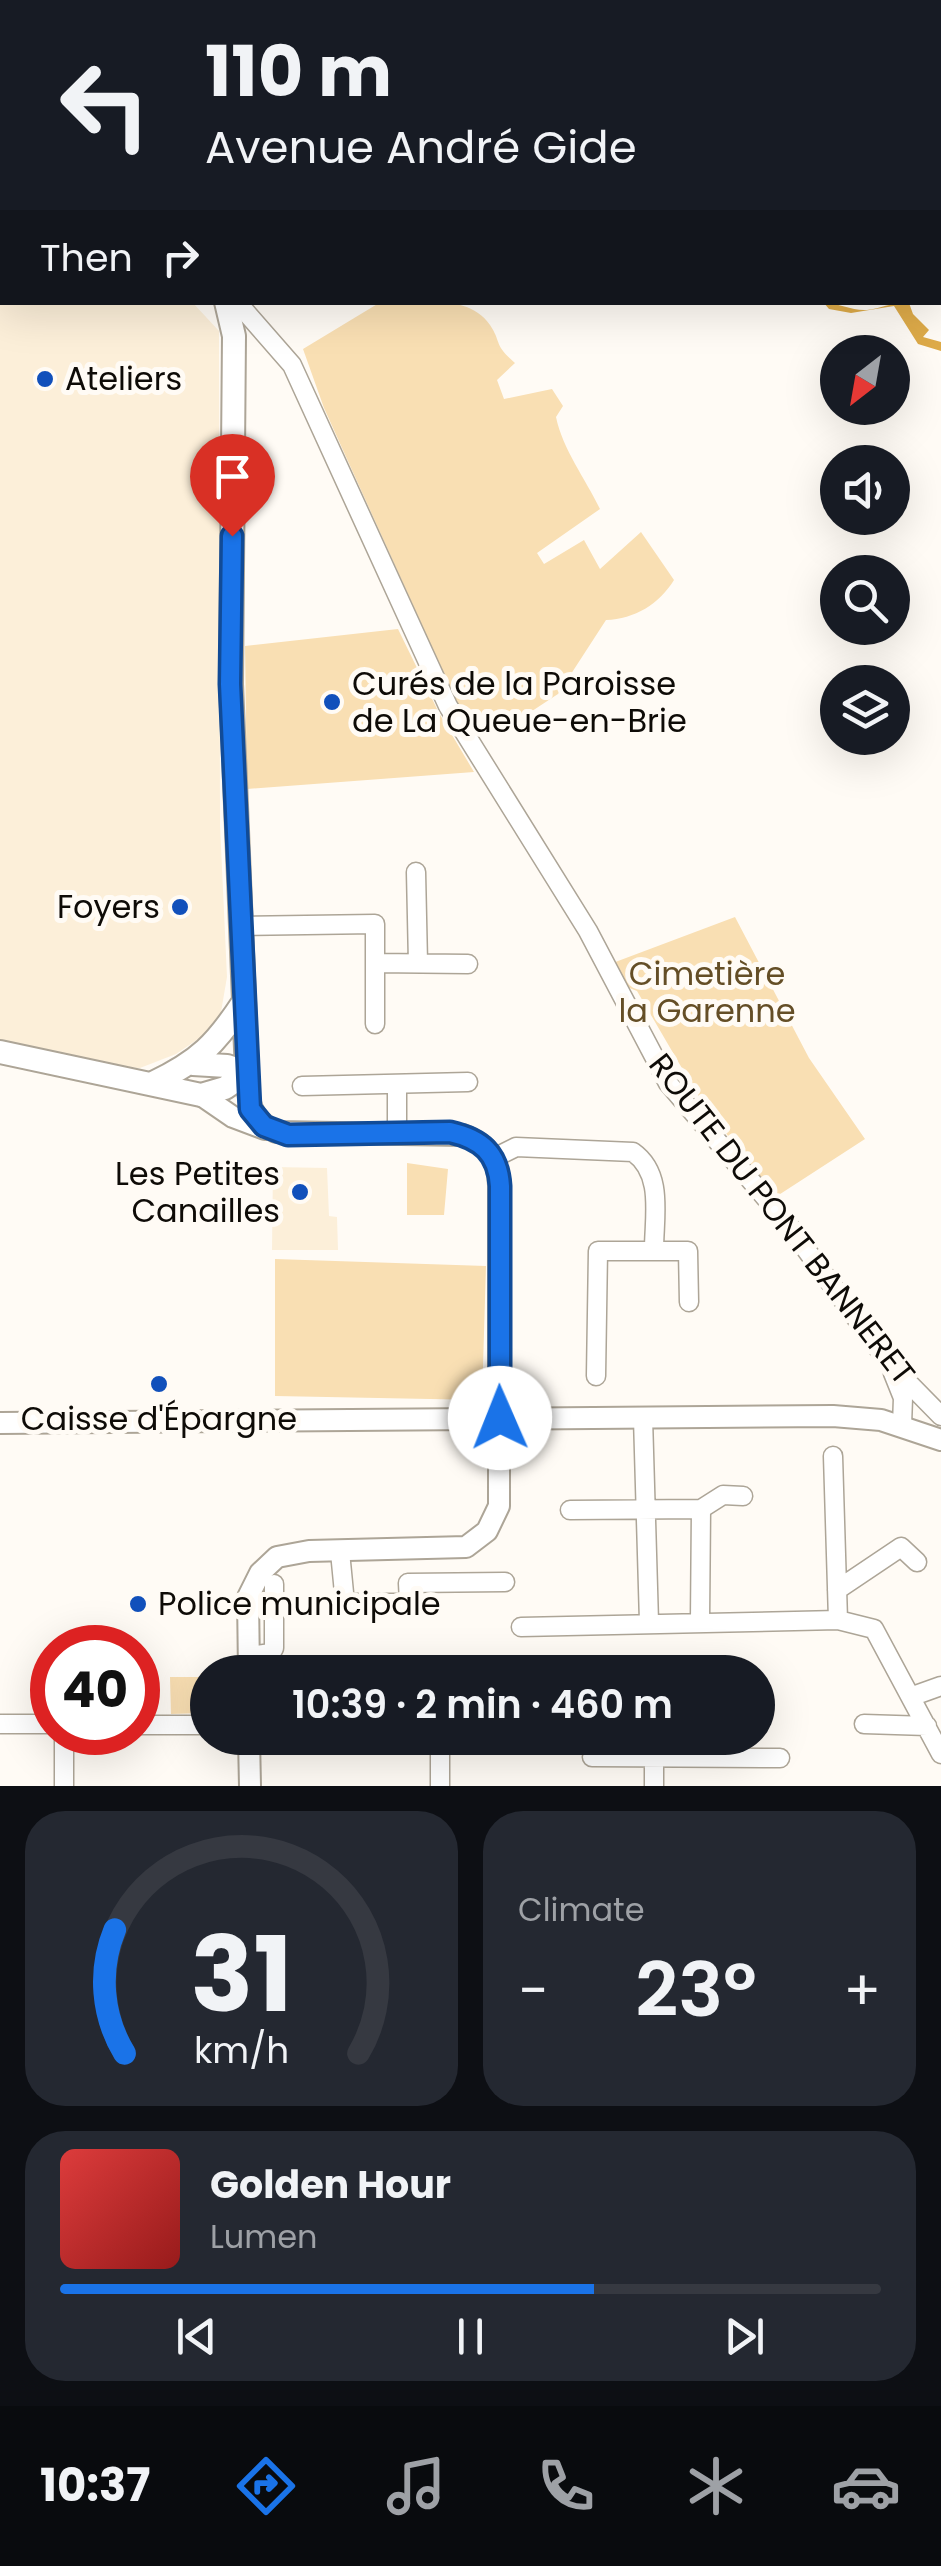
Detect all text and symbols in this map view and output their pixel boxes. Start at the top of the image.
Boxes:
text: 110 m [205,22,392,121]
icon: left [40,40,170,170]
text: Avenue André Gide [205,116,637,179]
icon: right [153,230,208,285]
text: Then [40,231,133,284]
north arrow [820,335,910,425]
map controls [820,335,910,755]
place label: Ateliers [65,356,182,401]
marker: Ateliers [34,368,56,390]
pin [190,434,275,537]
button: sound [820,445,910,535]
icon: arrive [205,449,260,504]
button: search [820,555,910,645]
place label: Curés de la Paroisse de La Queue-en-Brie [352,661,687,743]
button: layers [820,665,910,755]
marker: Curés de la Paroisse de La Queue-en-Brie [321,691,343,713]
place label: Foyers [57,884,160,929]
marker: Foyers [169,896,191,918]
park label: Cimetière la Garenne [618,951,796,1033]
street label: ROUTE DU PONT BANNERET [639,1044,926,1394]
place label: Les Petites Canailles [115,1151,280,1233]
marker: Les Petites Canailles [289,1181,311,1203]
position arrow [448,1366,552,1470]
marker: Caisse d'Épargne [148,1373,170,1395]
place label: Caisse d'Épargne [21,1396,297,1441]
place label: Police municipale [158,1581,441,1626]
marker: Police municipale [127,1593,149,1615]
speed limit sign: 40 [30,1625,160,1755]
text: 10:39 · 2 min · 460 m [292,1678,673,1731]
text: Climate [518,1887,645,1932]
text: 31 [190,1902,293,2047]
text: 23° [635,1937,757,2042]
text: − [518,1952,548,2029]
text: + [843,1952,881,2029]
text: km/h [194,2025,289,2076]
text: Golden Hour [210,2158,451,2211]
text: Lumen [210,2214,318,2259]
icon: previous [169,2309,224,2364]
icon: pause [443,2309,498,2364]
icon: next [717,2309,772,2364]
icon: directions [231,2451,301,2521]
icon: music [381,2451,451,2521]
icon: phone [531,2451,601,2521]
icon: climate [681,2451,751,2521]
icon: car [831,2451,901,2521]
text: 10:37 [40,2454,150,2517]

